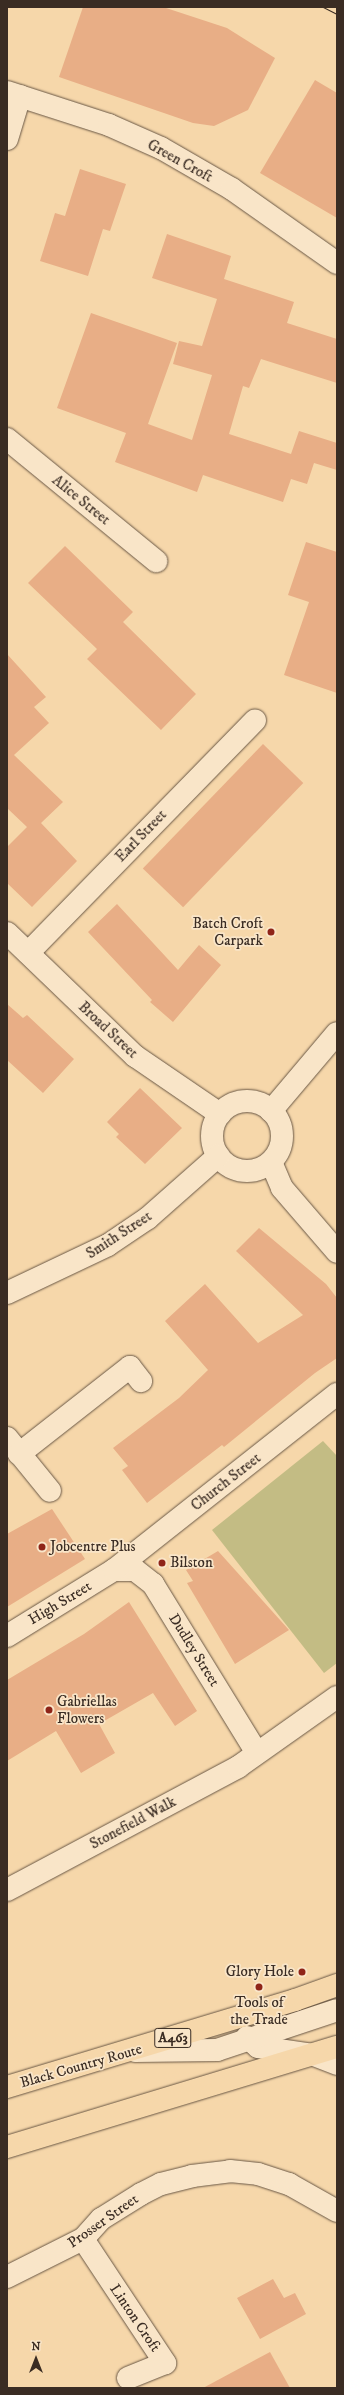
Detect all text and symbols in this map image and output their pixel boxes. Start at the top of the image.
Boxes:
street label: Green Croft [144,136,216,186]
street label: Alice Street [48,471,114,529]
street label: Earl Street [112,806,170,866]
place label: Batch Croft Carpark [192,914,263,949]
marker: Batch Croft Carpark [266,927,276,937]
street label: Broad Street [74,998,142,1062]
street label: Smith Street [83,1207,155,1263]
street label: Church Street [188,1449,264,1515]
place label: Jobcentre Plus [50,1538,136,1556]
marker: Jobcentre Plus [37,1542,47,1552]
place label: Bilston [170,1554,213,1572]
marker: Bilston [157,1558,167,1568]
street label: High Street [25,1577,95,1629]
street label: Dudley Street [165,1610,223,1690]
place label: Gabriellas Flowers [57,1692,117,1727]
marker: Gabriellas Flowers [44,1705,54,1715]
street label: Stonefield Walk [87,1793,179,1853]
place label: Glory Hole [226,1963,294,1981]
marker: Glory Hole [297,1967,307,1977]
marker: Tools of the Trade [254,1982,264,1992]
place label: Tools of the Trade [230,1993,288,2028]
road number: A463 [154,2026,192,2050]
street label: Black Country Route [18,2040,144,2092]
street label: Prosser Street [64,2190,142,2252]
street label: Linton Croft [106,2281,164,2355]
north arrow [16,2339,56,2379]
text: N [31,2340,41,2354]

